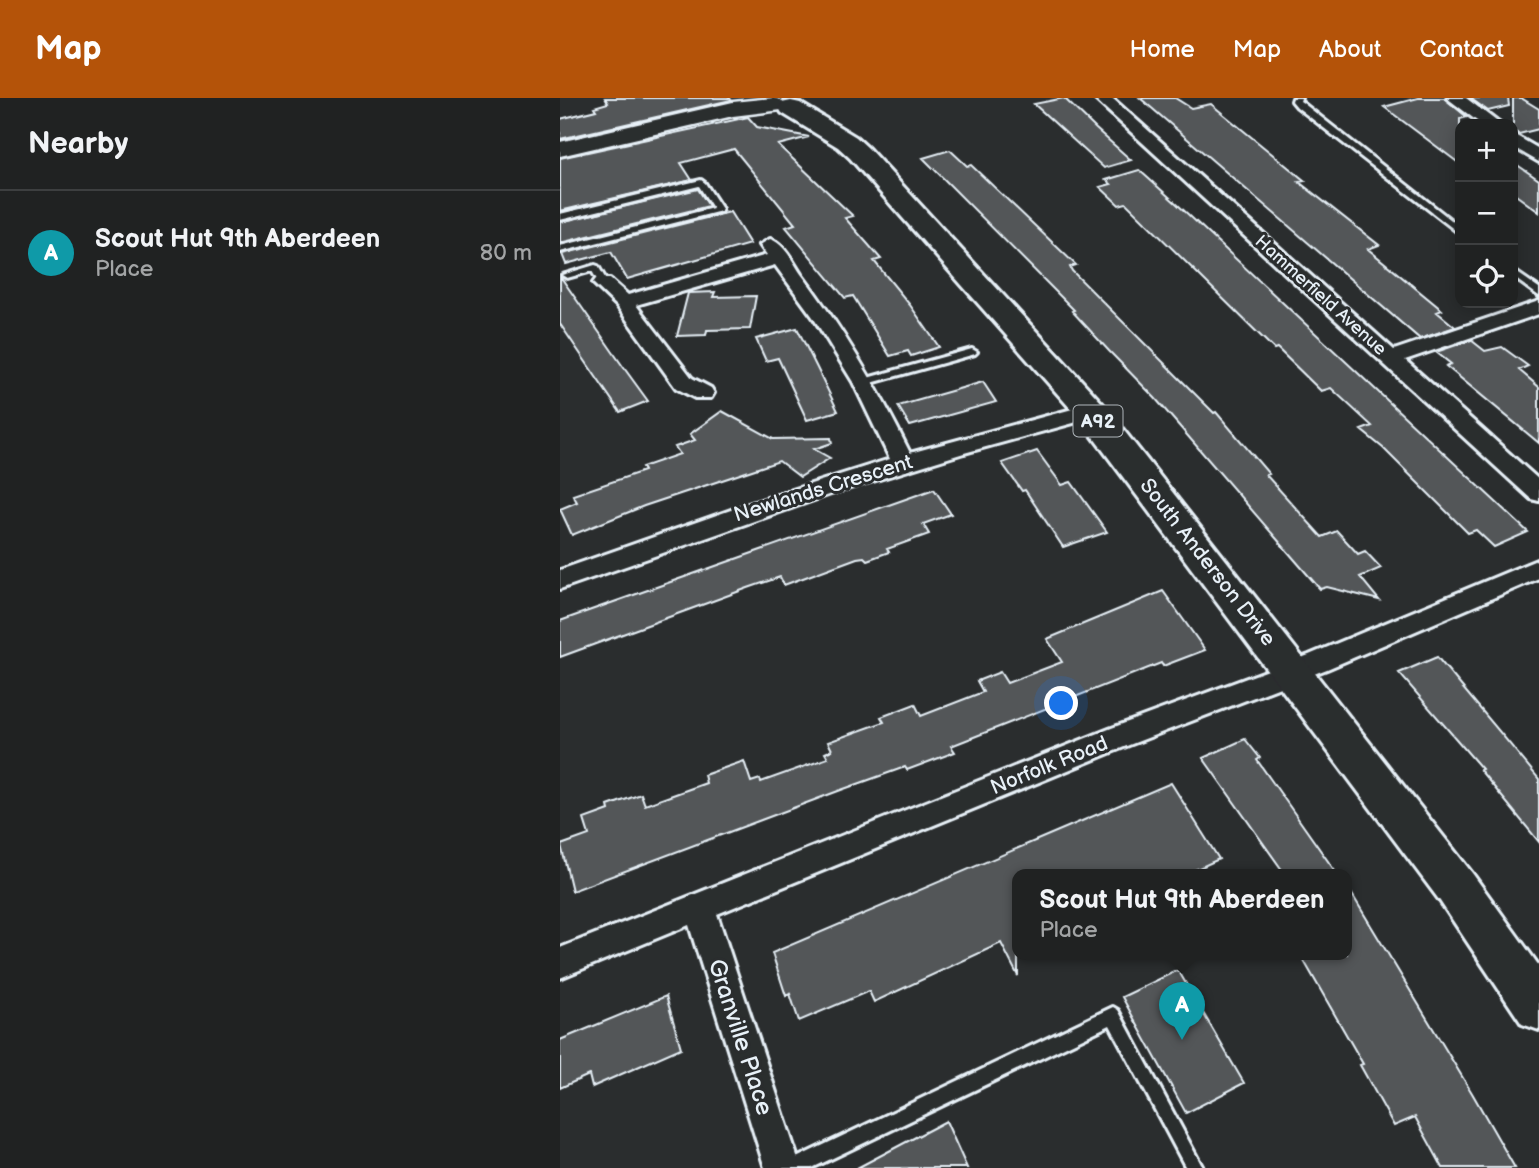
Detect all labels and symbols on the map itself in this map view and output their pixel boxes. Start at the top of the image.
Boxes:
street label: Hammerfield Avenue [1251,231,1391,360]
road number: A92 [1074,406,1122,436]
street label: Newlands Crescent [731,449,916,528]
street label: South Anderson Drive [1134,474,1281,651]
your location [1044,686,1078,720]
street label: Norfolk Road [987,731,1112,800]
street label: Granville Place [702,955,779,1119]
pin: A [1159,982,1205,1040]

